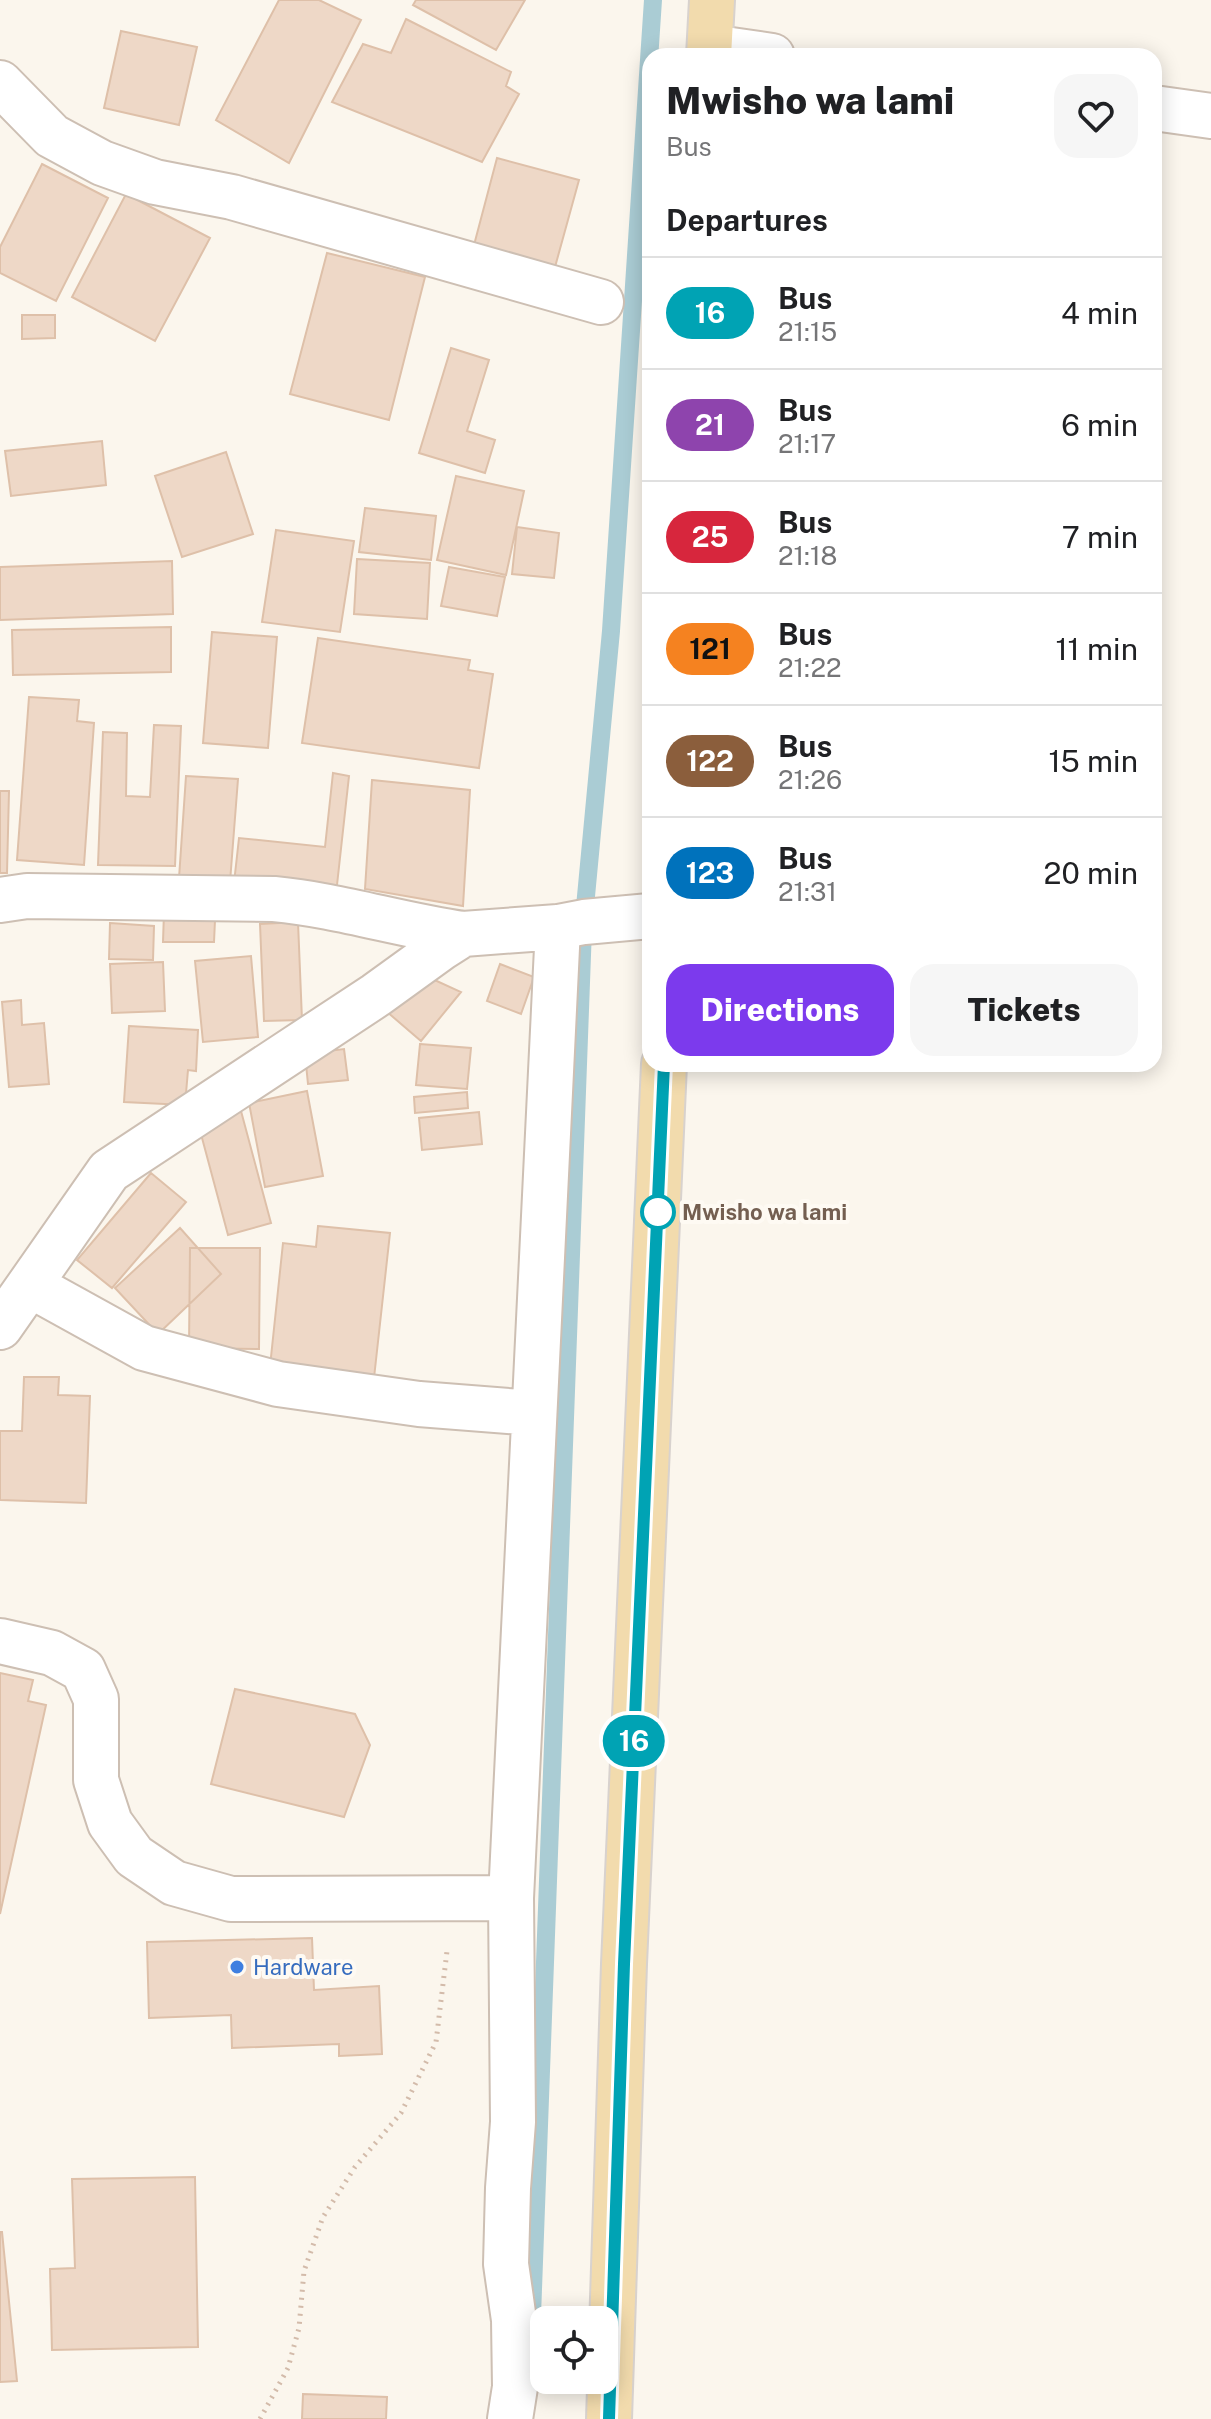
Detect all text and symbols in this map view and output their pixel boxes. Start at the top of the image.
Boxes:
button: heart [1054,74,1138,158]
text: Mwisho wa lami [666,78,954,123]
text: Bus [666,131,712,162]
text: Departures [666,202,828,238]
text: Bus [778,280,832,316]
text: 4 min [1061,295,1138,331]
text: 16 [695,296,725,329]
text: 21:15 [778,316,837,347]
text: Bus [778,392,832,428]
text: 6 min [1061,407,1138,443]
text: 21 [695,408,725,441]
text: 21:17 [778,428,836,459]
text: Bus [778,504,832,540]
text: 7 min [1062,519,1138,555]
text: 25 [692,520,728,553]
text: 21:18 [778,540,837,571]
text: Bus [778,616,832,652]
text: 11 min [1055,631,1138,667]
text: 121 [689,632,731,665]
text: 21:22 [778,652,841,683]
text: Bus [778,728,832,764]
text: 15 min [1048,743,1138,779]
text: 122 [686,744,734,777]
text: 21:26 [778,764,842,795]
text: Bus [778,840,832,876]
text: 20 min [1044,855,1138,891]
text: 123 [686,856,734,889]
text: 21:31 [778,876,837,907]
button: Directions [666,964,894,1056]
button: Tickets [910,964,1138,1056]
marker: Mwisho wa lami [641,1195,675,1229]
place label: Mwisho wa lami [682,1199,847,1225]
line badge: 16 [598,1715,670,1767]
text: 16 [619,1724,649,1757]
place label: Hardware [253,1954,353,1980]
marker: Hardware [228,1958,246,1976]
map controls [530,2306,618,2394]
button: locate [530,2306,618,2394]

